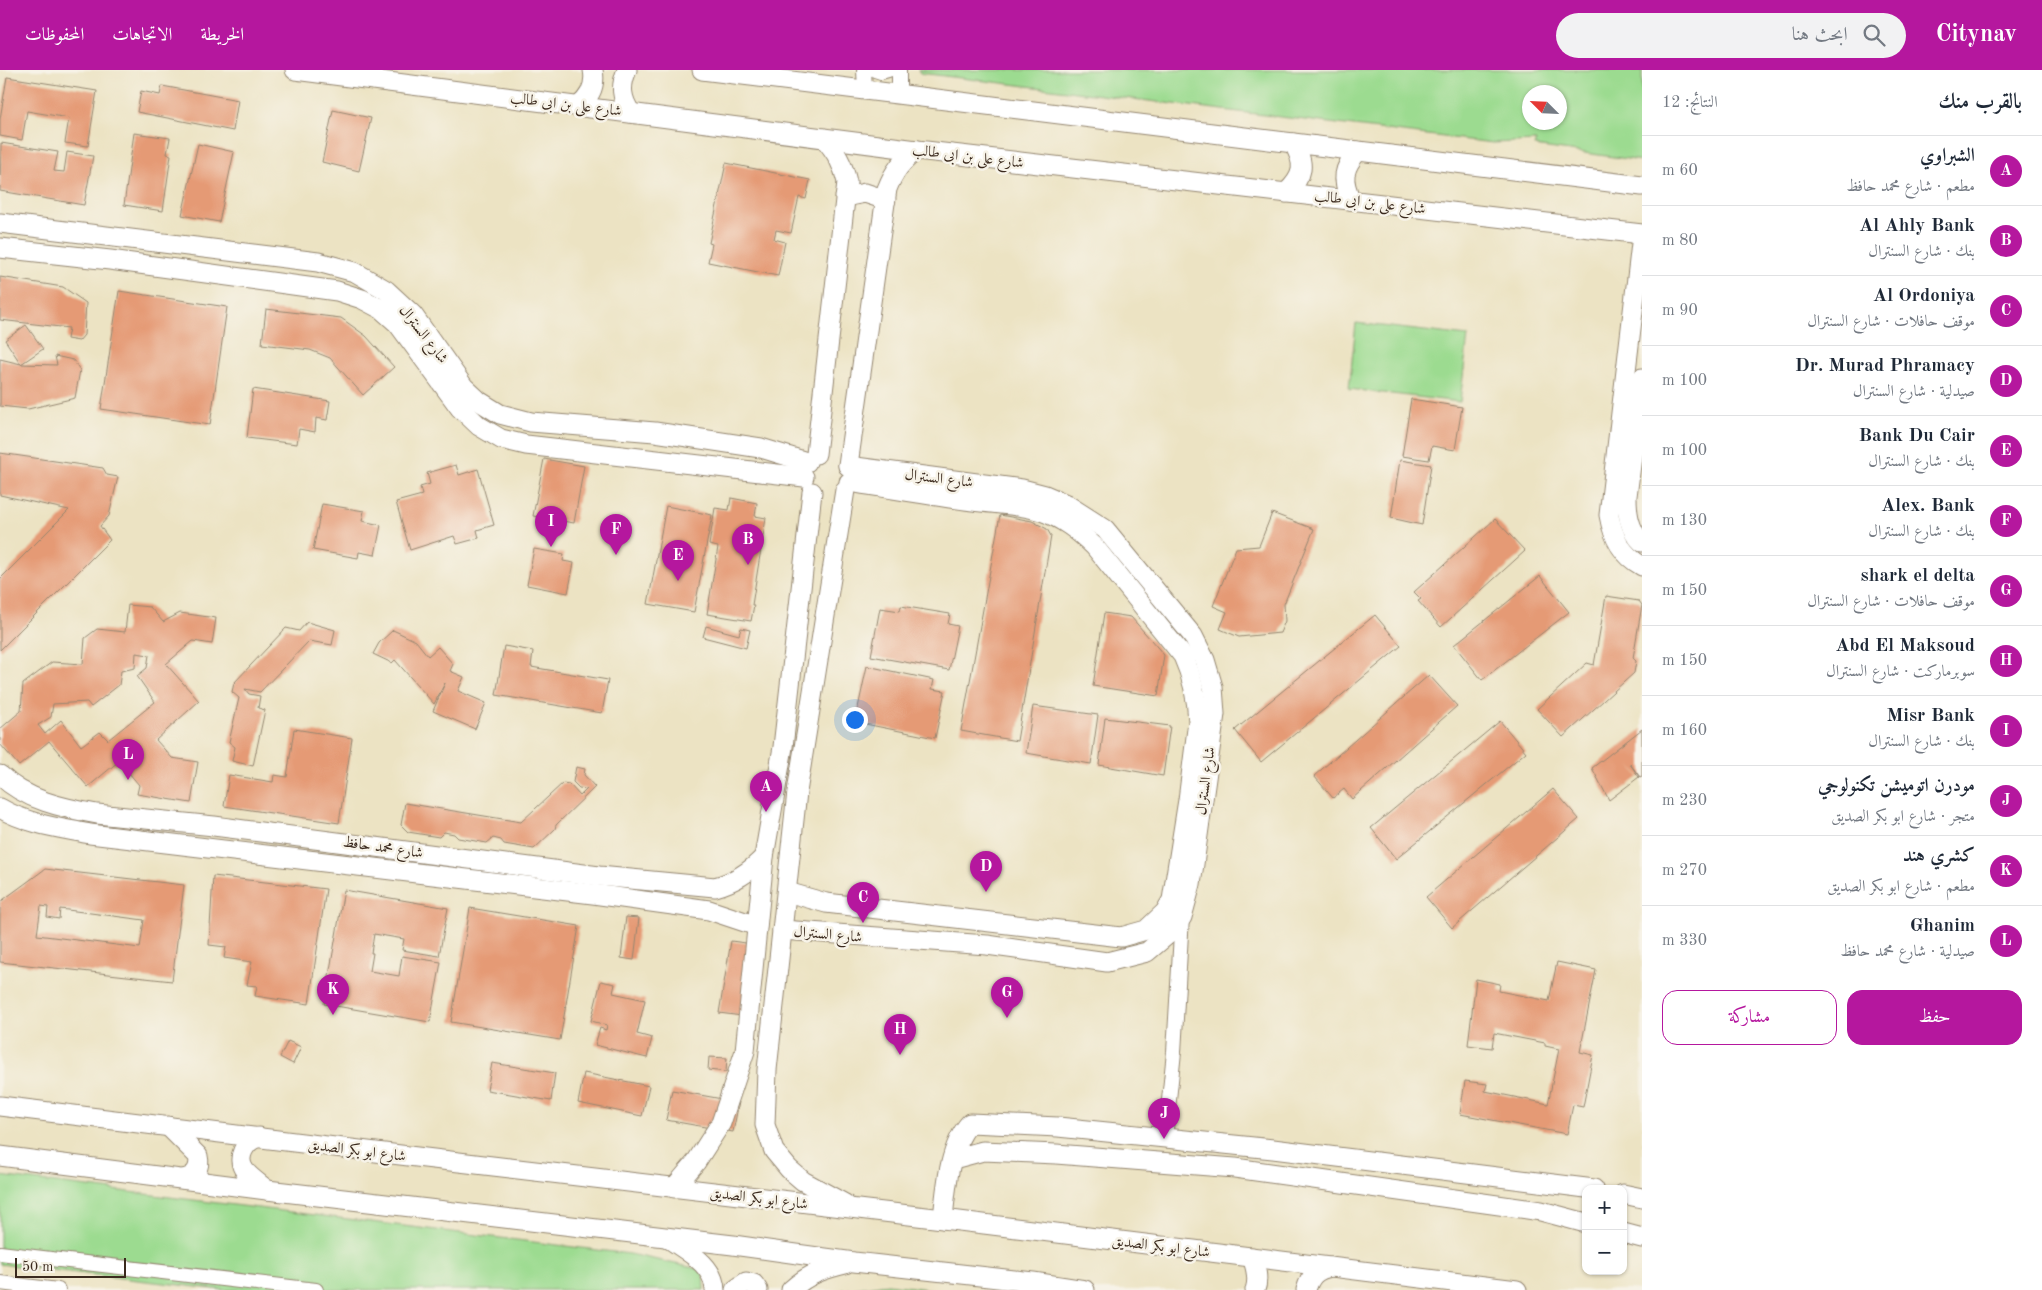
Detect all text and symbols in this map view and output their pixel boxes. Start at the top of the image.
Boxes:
search box [1556,13,1906,58]
icon: search [1860,21,1888,49]
text: Citynav [1936,23,2017,47]
text: المحفوظات [25,26,84,44]
text: الاتجاهات [112,26,172,44]
text: الخريطة [200,26,244,44]
text: ابحث هنا [1792,26,1848,45]
north arrow [1522,85,1567,130]
street label: شارع على بن ابى طالب [509,91,622,124]
text: بالقرب منك [1939,92,2022,113]
text: النتائج: 12 [1662,95,1718,111]
street label: شارع على بن ابى طالب [911,143,1024,176]
text: الشبراوي [1920,147,1975,166]
text: 60 m [1662,163,1698,179]
text: A [2000,163,2012,179]
text: مطعم · شارع محمد حافظ [1846,179,1975,195]
street label: شارع على بن ابى طالب [1313,189,1426,222]
text: Al Ahly Bank [1859,217,1975,236]
text: 80 m [1662,233,1698,249]
text: B [2000,233,2012,249]
text: بنك · شارع السنترال [1868,244,1975,260]
text: Al Ordoniya [1873,287,1975,306]
street label: شارع السنترال [393,303,450,369]
text: 90 m [1662,303,1698,319]
text: C [2001,303,2011,319]
text: موقف حافلات · شارع السنترال [1807,314,1975,330]
text: Dr. Murad Phramacy [1795,357,1975,376]
text: 100 m [1662,373,1707,389]
text: D [2000,373,2012,389]
text: صيدلية · شارع السنترال [1853,384,1975,400]
text: Bank Du Cair [1859,427,1975,446]
text: 100 m [1662,443,1707,459]
text: E [2000,443,2012,459]
text: بنك · شارع السنترال [1868,454,1975,470]
street label: شارع السنترال [903,468,974,495]
text: Alex. Bank [1881,497,1975,516]
pin: I [535,506,567,547]
text: 130 m [1662,513,1707,529]
text: F [2001,513,2011,529]
pin: F [600,514,632,555]
pin: B [732,524,764,565]
text: بنك · شارع السنترال [1868,524,1975,540]
pin: E [662,540,694,581]
text: shark el delta [1861,567,1975,586]
text: 150 m [1662,583,1707,599]
text: G [2000,583,2012,599]
text: موقف حافلات · شارع السنترال [1807,594,1975,610]
text: Abd El Maksoud [1835,637,1975,656]
text: 150 m [1662,653,1707,669]
text: H [1999,653,2013,669]
text: سوبرماركت · شارع السنترال [1826,664,1975,680]
your location [842,707,868,733]
text: Misr Bank [1886,707,1975,726]
text: 160 m [1662,723,1707,739]
text: I [2002,723,2010,739]
text: بنك · شارع السنترال [1868,734,1975,750]
pin: L [112,739,144,780]
street label: شارع السنترال [1194,746,1223,817]
pin: A [750,771,782,812]
text: مودرن اتوميشن تكنولوجي [1818,777,1975,796]
text: 230 m [1662,793,1707,809]
text: J [2002,793,2010,809]
text: متجر · شارع ابو بكر الصديق [1831,809,1975,825]
street label: شارع محمد حافظ [341,834,424,865]
text: كشري هند [1903,847,1975,866]
pin: D [970,851,1002,892]
text: 270 m [1662,863,1707,879]
text: K [2000,863,2012,879]
text: مطعم · شارع ابو بكر الصديق [1827,879,1975,895]
pin: C [847,882,879,923]
text: Ghanim [1910,917,1975,936]
street label: شارع السنترال [793,925,863,950]
text: 330 m [1662,933,1707,949]
text: L [2001,933,2011,949]
text: صيدلية · شارع محمد حافظ [1840,944,1975,960]
pin: K [317,974,349,1015]
pin: G [991,977,1023,1018]
button: مشاركة [1662,990,1837,1045]
button: حفظ [1847,990,2022,1045]
pin: H [884,1014,916,1055]
pin: J [1148,1098,1180,1139]
street label: شارع ابو بكر الصديق [307,1137,407,1169]
street label: شارع ابو بكر الصديق [709,1185,809,1217]
map controls [1582,1185,1627,1275]
button: + [1582,1185,1627,1230]
button: − [1582,1230,1627,1275]
street label: شارع ابو بكر الصديق [1111,1233,1211,1265]
scale bar [15,1255,126,1278]
text: 50 m [22,1260,53,1274]

